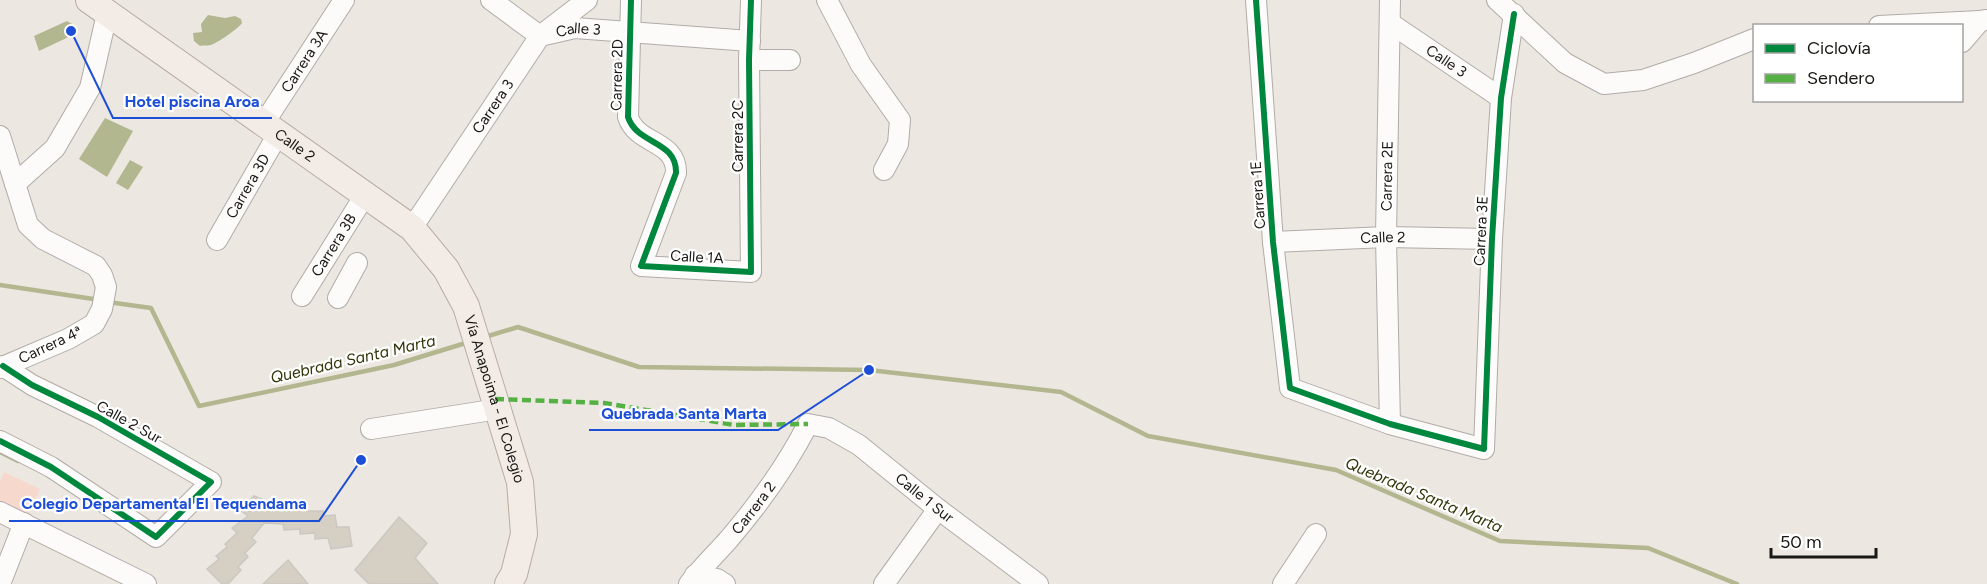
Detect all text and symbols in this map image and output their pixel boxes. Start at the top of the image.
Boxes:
street label: Calle 3 [554,19,601,41]
legend [1753,24,1963,102]
street label: Carrera 3A [277,26,331,96]
text: Ciclovía [1807,37,1871,59]
street label: Carrera 2D [607,39,627,111]
street label: Calle 3 [1423,41,1470,81]
text: Sendero [1807,67,1875,89]
street label: Carrera 3 [468,76,518,137]
callout: Hotel piscina Aroa [113,84,272,118]
text: Hotel piscina Aroa [124,92,260,111]
street label: Carrera 2C [729,100,747,172]
street label: Calle 2 [271,125,319,166]
street label: Carrera 2E [1377,141,1397,211]
street label: Carrera 3D [222,151,274,222]
street label: Carrera 1E [1247,160,1269,230]
street label: Carrera 3E [1470,195,1492,267]
street label: Carrera 3B [307,210,360,280]
street label: Calle 2 [1360,228,1406,247]
street label: Calle 1A [670,247,724,267]
street label: Vía Anapoima - El Colegio [460,313,529,485]
street label: Carrera 4ª [16,323,84,367]
water label: Quebrada Santa Marta [269,331,437,387]
callout: Quebrada Santa Marta [589,396,778,430]
street label: Calle 2 Sur [93,397,165,447]
text: Quebrada Santa Marta [601,404,767,423]
water label: Quebrada Santa Marta [1343,453,1505,537]
street label: Calle 1 Sur [892,469,957,527]
street label: Carrera 2 [728,478,780,538]
callout: Colegio Departamental El Tequendama [9,487,319,521]
text: Colegio Departamental El Tequendama [21,494,307,513]
scale bar [1771,521,1876,559]
text: 50 m [1780,531,1822,553]

